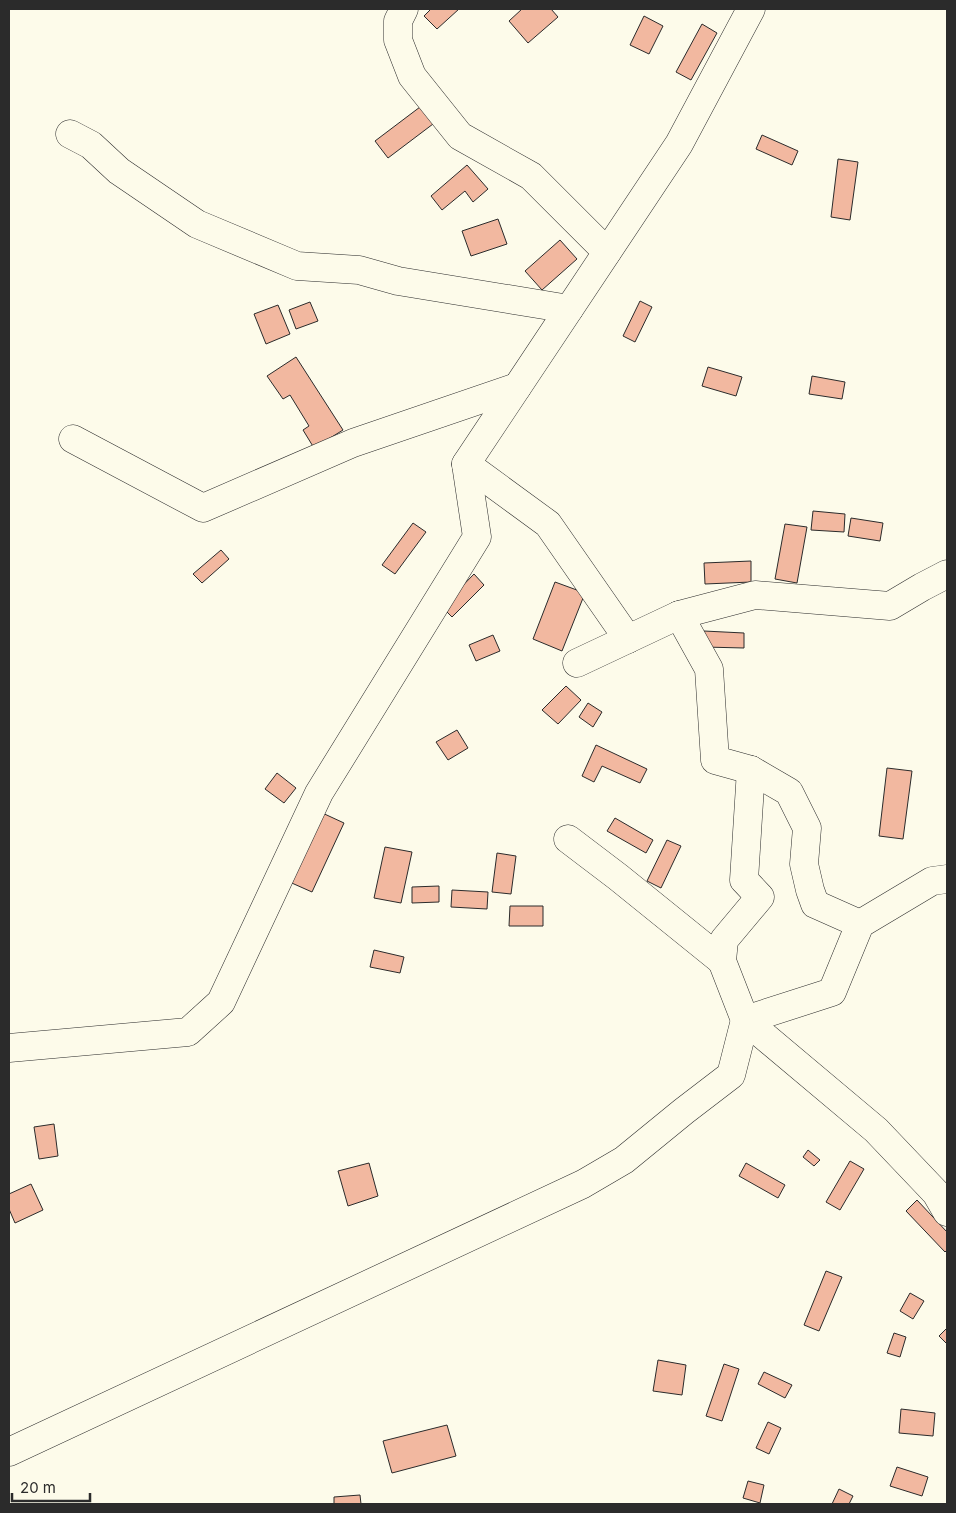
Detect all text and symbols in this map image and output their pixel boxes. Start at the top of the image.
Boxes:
scale bar [12,1470,90,1502]
text: 20 m [20,1478,56,1497]

